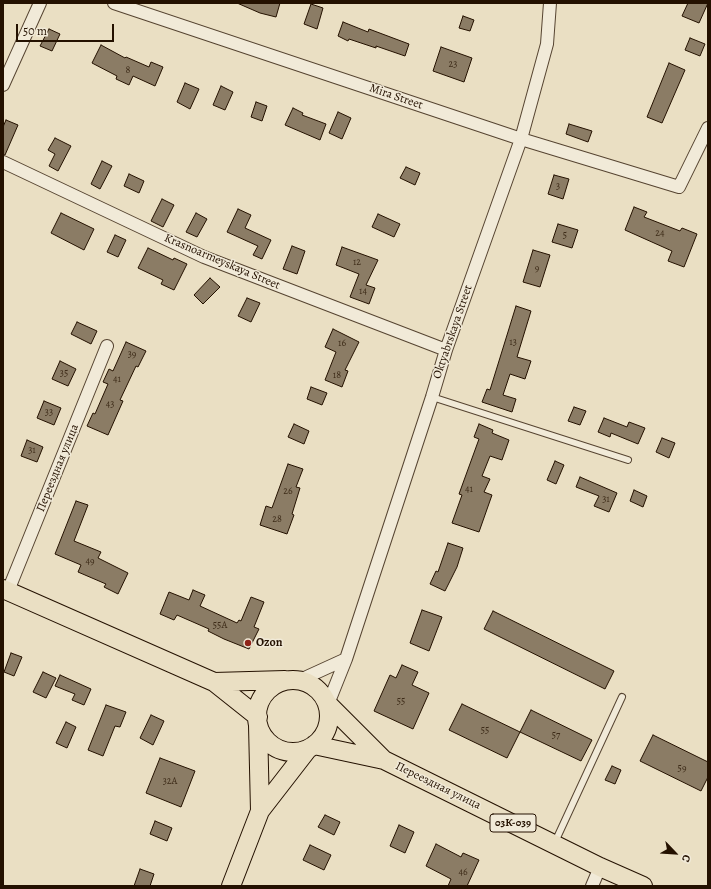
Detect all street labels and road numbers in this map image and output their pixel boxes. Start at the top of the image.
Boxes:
street label: Mira Street [367,81,425,113]
street label: Krasnoarmeyskaya Street [162,231,282,293]
street label: Oktyabrskaya Street [430,283,476,381]
street label: Переездная улица [34,422,82,514]
street label: Переездная улица [393,759,483,813]
road number: 03К-039 [490,814,536,832]

